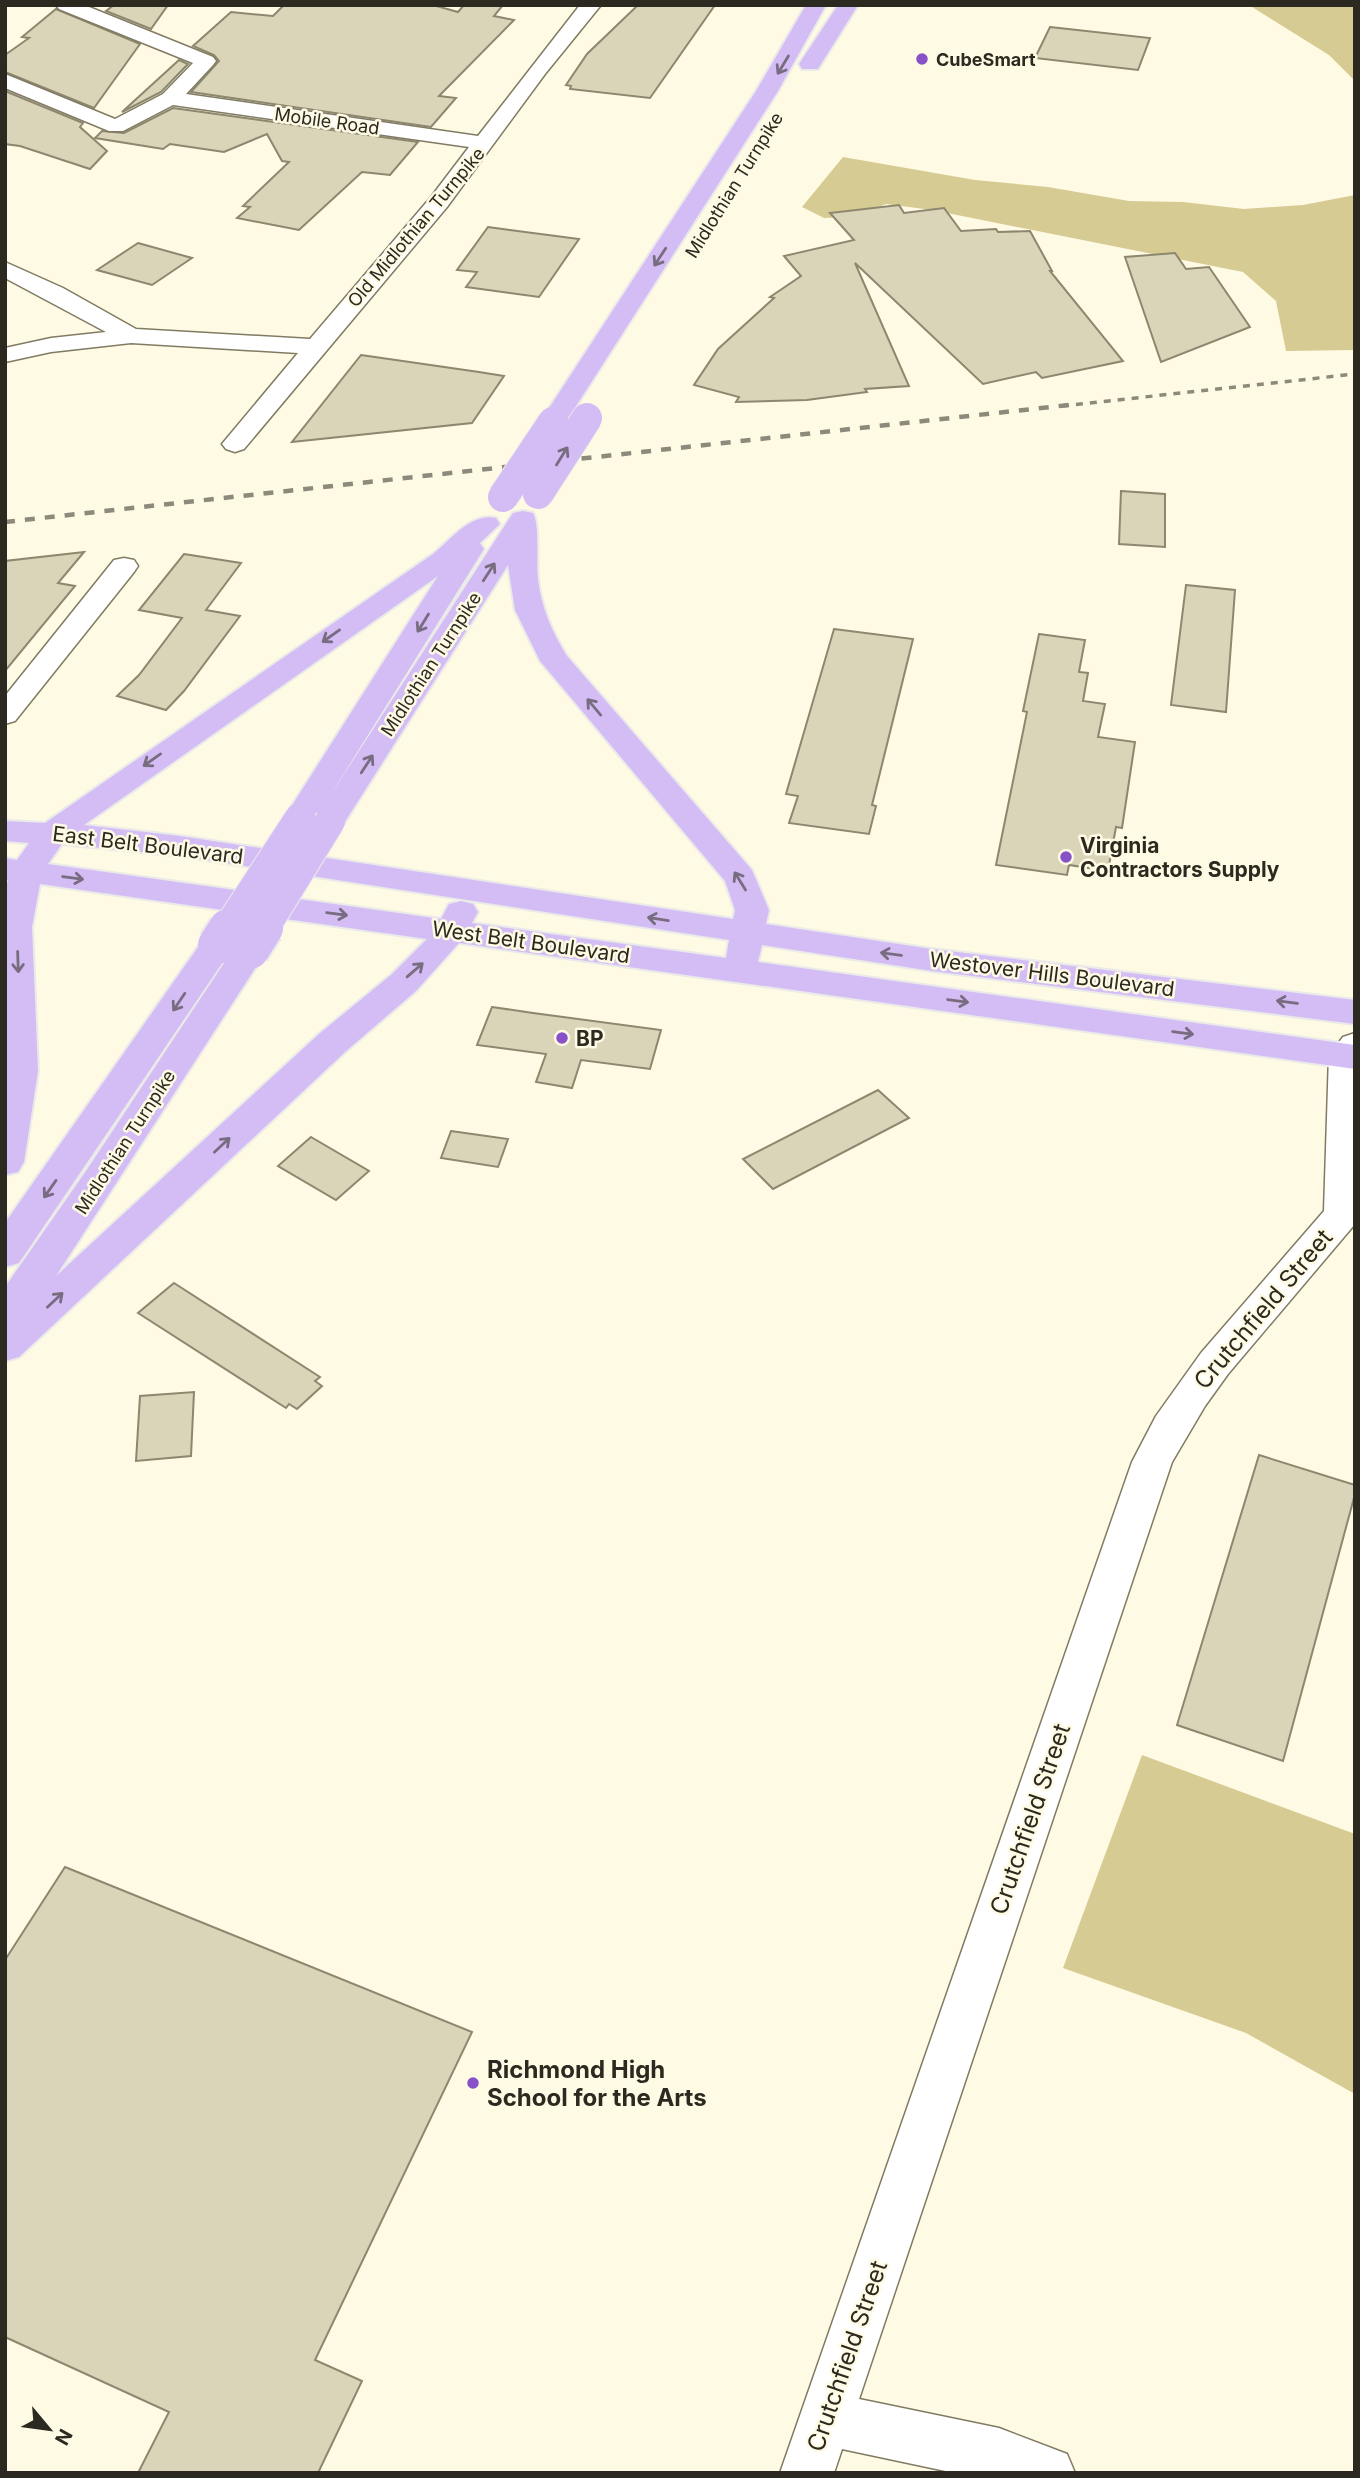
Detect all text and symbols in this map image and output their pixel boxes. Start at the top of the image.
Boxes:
place label: CubeSmart [936,49,1036,70]
marker: CubeSmart [914,51,930,67]
one-way arrow [775,55,789,75]
street label: Mobile Road [273,103,381,139]
street label: Midlothian Turnpike [681,108,787,262]
street label: Old Midlothian Turnpike [343,143,489,311]
one-way arrow [653,246,667,266]
one-way arrow [555,447,570,466]
one-way arrow [482,563,497,582]
street label: Midlothian Turnpike [377,588,485,740]
one-way arrow [415,613,429,633]
one-way arrow [322,629,341,643]
one-way arrow [586,699,602,717]
one-way arrow [143,753,162,767]
one-way arrow [360,754,374,774]
street label: East Belt Boulevard [51,821,245,869]
place label: Virginia Contractors Supply [1080,833,1280,882]
marker: Virginia Contractors Supply [1058,849,1074,865]
one-way arrow [61,872,84,885]
one-way arrow [733,872,747,892]
one-way arrow [325,908,348,921]
one-way arrow [647,912,670,925]
street label: West Belt Boulevard [430,916,632,968]
one-way arrow [880,947,903,960]
street label: Westover Hills Boulevard [928,947,1176,1001]
one-way arrow [12,951,25,974]
one-way arrow [406,962,424,978]
one-way arrow [172,992,186,1011]
one-way arrow [946,995,969,1008]
one-way arrow [1276,996,1299,1009]
place label: BP [576,1026,604,1051]
one-way arrow [1171,1026,1194,1039]
marker: BP [554,1030,570,1046]
street label: Midlothian Turnpike [71,1066,179,1218]
one-way arrow [213,1137,231,1153]
one-way arrow [43,1179,57,1198]
street label: Crutchfield Street [1188,1223,1338,1395]
one-way arrow [46,1291,63,1308]
street label: Crutchfield Street [984,1720,1076,1918]
place label: Richmond High School for the Arts [487,2055,707,2112]
marker: Richmond High School for the Arts [465,2075,481,2091]
street label: Crutchfield Street [801,2257,893,2455]
north arrow [14,2394,84,2464]
text: N [50,2425,77,2449]

